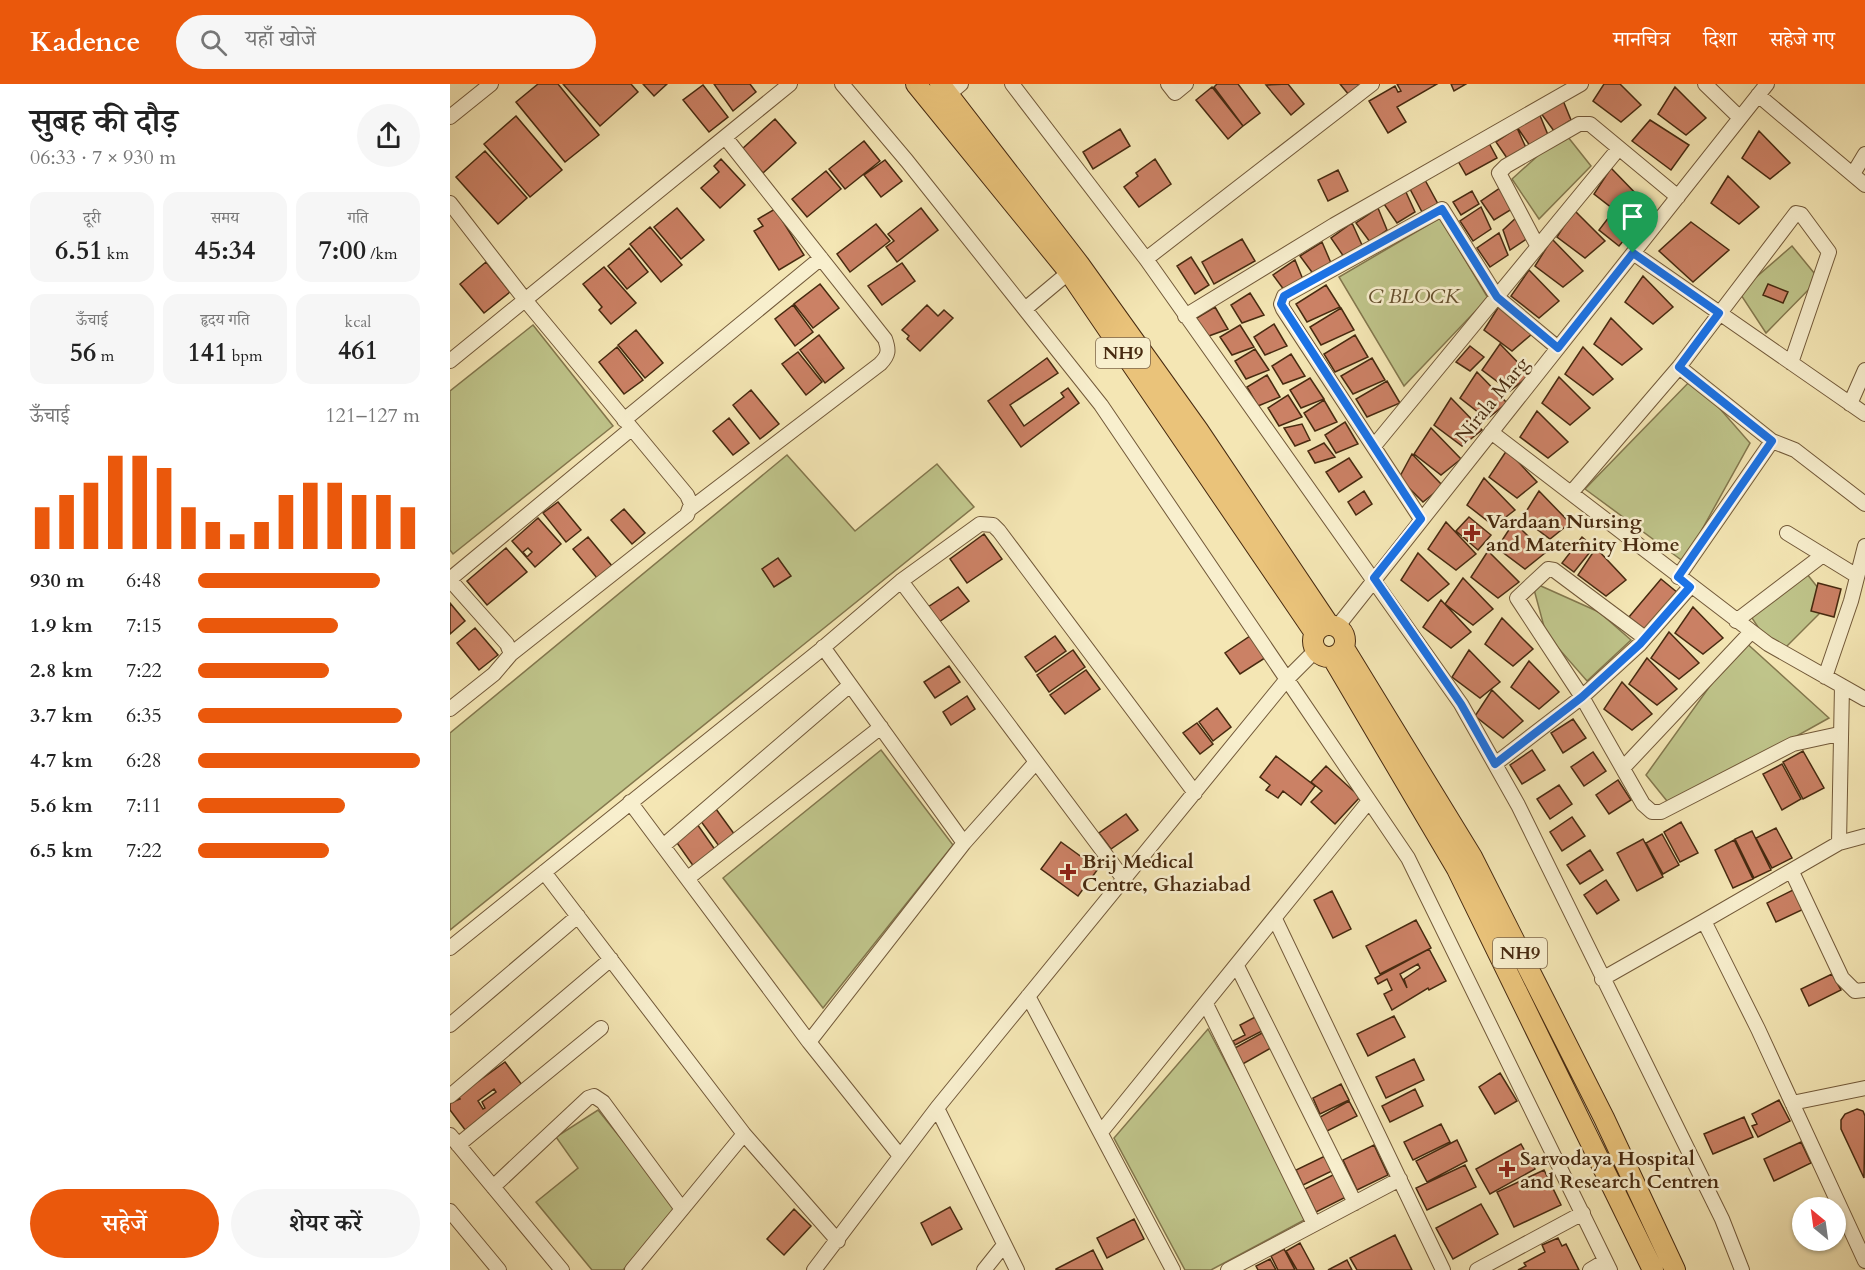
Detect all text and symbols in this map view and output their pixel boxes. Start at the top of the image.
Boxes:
search box [176,15,596,69]
text: Kadence [30,23,140,61]
text: यहाँ खोजें [245,24,316,54]
text: मानचित्र [1613,25,1670,54]
text: दिशा [1703,25,1737,54]
text: सहेजे गए [1770,25,1835,54]
icon: search [197,26,230,59]
text: सुबह की दौड़ [30,99,178,144]
button: share [357,104,420,167]
text: 06:33 · 7 × 930 m [30,144,176,171]
pin [1607,191,1658,253]
icon: arrive [1616,200,1649,233]
text: दूरी [83,207,101,229]
text: समय [211,207,239,229]
text: गति [348,207,368,229]
text: 6.51 [55,233,103,268]
text: 45:34 [195,233,255,268]
text: 7:00 [318,233,366,268]
text: km [103,243,129,265]
text: /km [366,243,398,265]
park label: C BLOCK [1368,283,1462,310]
text: ऊँचाई [76,309,108,331]
text: हृदय गति [200,309,250,331]
text: kcal [345,311,371,333]
text: 461 [338,333,378,368]
text: 56 [70,335,96,370]
text: 141 [188,335,228,370]
road number: NH9 [1096,338,1150,368]
text: m [96,345,114,367]
text: bpm [228,345,262,367]
street label: Nirala Marg [1449,351,1536,449]
text: ऊँचाई [30,402,69,429]
text: 121–127 m [325,402,420,429]
place label: Vardaan Nursing and Maternity Home [1486,508,1680,558]
marker: Vardaan Nursing and Maternity Home [1463,524,1481,542]
text: 930 m [30,567,85,594]
text: 6:48 [126,567,162,594]
text: 1.9 km [30,612,93,639]
text: 7:15 [126,612,162,639]
text: 2.8 km [30,657,93,684]
text: 7:22 [126,657,162,684]
text: 3.7 km [30,702,93,729]
text: 6:35 [126,702,162,729]
text: 4.7 km [30,747,93,774]
text: 6:28 [126,747,162,774]
text: 5.6 km [30,792,93,819]
text: 7:11 [126,792,162,819]
text: 6.5 km [30,837,93,864]
text: 7:22 [126,837,162,864]
place label: Brij Medical Centre, Ghaziabad [1082,848,1251,898]
marker: Brij Medical Centre, Ghaziabad [1059,863,1077,881]
road number: NH9 [1493,938,1547,968]
place label: Sarvodaya Hospital and Research Centren [1520,1145,1720,1195]
marker: Sarvodaya Hospital and Research Centren [1498,1160,1516,1178]
button: सहेजें [30,1189,219,1258]
button: शेयर करें [231,1189,420,1258]
north arrow [1792,1197,1846,1251]
map controls [1792,1197,1846,1251]

